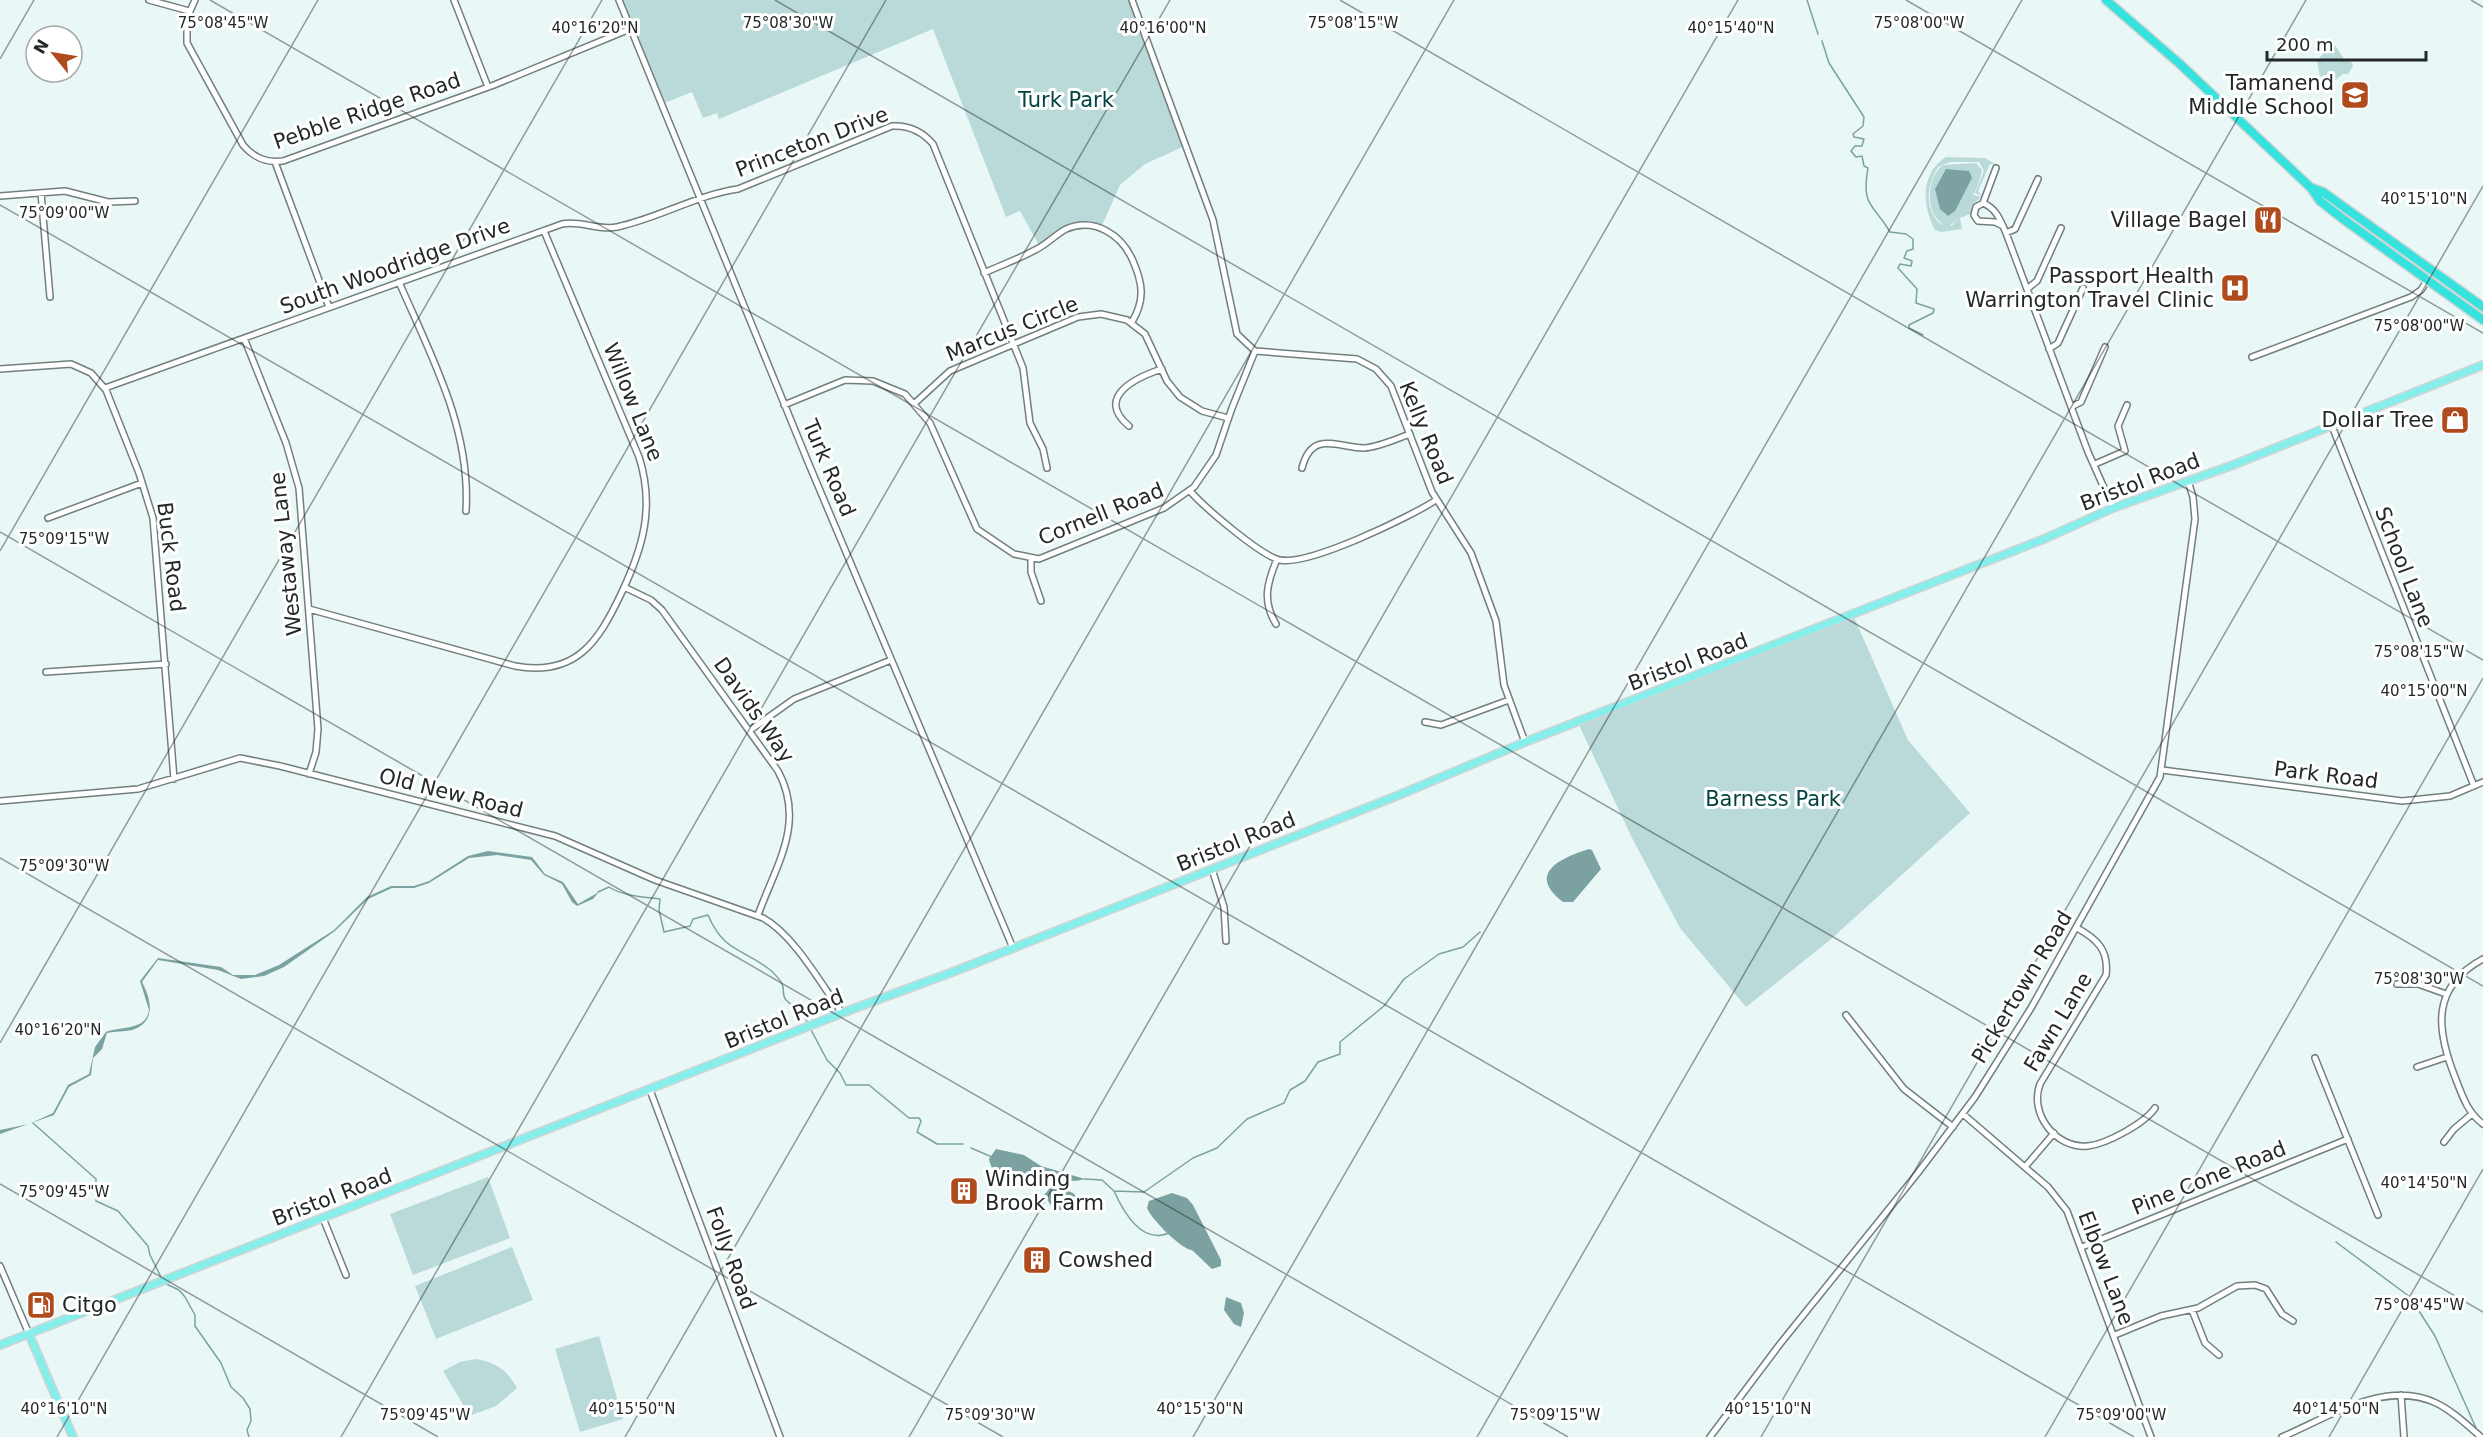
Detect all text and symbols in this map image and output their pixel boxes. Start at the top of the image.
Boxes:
text: 75°08'45"W [178,14,268,32]
text: 75°08'30"W [743,14,833,32]
text: 75°08'15"W [1308,14,1398,32]
text: 75°08'00"W [1874,14,1964,32]
text: 40°16'20"N [551,19,639,37]
text: 40°16'00"N [1119,19,1207,37]
text: 40°15'40"N [1687,19,1775,37]
north arrow [24,24,84,84]
scale bar [2267,24,2426,62]
text: 200 m [2276,34,2334,55]
text: N [30,36,53,57]
street label: Pebble Ridge Road [270,68,464,154]
place label: Tamanend Middle School [2188,71,2334,119]
school or university icon: Tamanend Middle School [2339,79,2371,111]
park label: Turk Park [1017,88,1115,112]
street label: Princeton Drive [732,102,892,182]
text: 40°15'10"N [2380,190,2468,208]
text: 75°09'00"W [19,204,109,222]
restaurant icon: Village Bagel [2252,204,2284,236]
place label: Village Bagel [2110,208,2247,232]
street label: South Woodridge Drive [277,213,513,319]
place label: Passport Health Warrington Travel Clinic [1965,264,2214,312]
hospital icon: Passport Health Warrington Travel Clinic [2219,272,2251,304]
street label: Marcus Circle [942,292,1082,366]
text: 75°08'00"W [2374,317,2464,335]
street label: Willow Lane [598,339,668,465]
street label: Kelly Road [1394,378,1458,488]
shop icon: Dollar Tree [2439,404,2471,436]
place label: Dollar Tree [2321,408,2434,432]
street label: Turk Road [797,415,860,520]
street label: Bristol Road [2077,448,2203,516]
street label: Westaway Lane [265,471,307,637]
street label: Cornell Road [1035,478,1167,550]
street label: Buck Road [152,501,190,613]
street label: School Lane [2370,503,2438,631]
text: 75°09'15"W [19,530,109,548]
street label: Bristol Road [1625,628,1751,696]
text: 75°08'15"W [2374,643,2464,661]
street label: Davids Way [709,653,799,767]
text: 40°15'00"N [2380,682,2468,700]
street label: Park Road [2273,757,2379,793]
street label: Old New Road [377,764,525,822]
park label: Barness Park [1705,787,1842,811]
street label: Bristol Road [1173,807,1299,877]
text: 75°09'30"W [19,857,109,875]
street label: Pickertown Road [1967,906,2077,1068]
street label: Fawn Lane [2019,968,2097,1076]
text: 75°08'30"W [2374,970,2464,988]
street label: Bristol Road [721,984,847,1054]
text: 40°16'20"N [14,1021,102,1039]
street label: Pine Cone Road [2128,1136,2290,1220]
street label: Bristol Road [269,1163,395,1231]
place label: Winding Brook Farm [985,1167,1104,1215]
text: 40°14'50"N [2380,1174,2468,1192]
building icon: Winding Brook Farm [948,1175,980,1207]
text: 75°09'45"W [19,1183,109,1201]
street label: Folly Road [701,1203,761,1313]
street label: Elbow Lane [2073,1208,2139,1328]
building icon: Cowshed [1021,1244,1053,1276]
place label: Cowshed [1058,1248,1153,1272]
fuel station icon: Citgo [25,1289,57,1321]
place label: Citgo [62,1293,117,1317]
text: 75°08'45"W [2374,1296,2464,1314]
text: 40°16'10"N [20,1400,108,1418]
text: 40°15'50"N [588,1400,676,1418]
text: 40°15'30"N [1156,1400,1244,1418]
text: 40°15'10"N [1724,1400,1812,1418]
text: 40°14'50"N [2292,1400,2380,1418]
text: 75°09'45"W [380,1406,470,1424]
text: 75°09'30"W [945,1406,1035,1424]
text: 75°09'15"W [1510,1406,1600,1424]
text: 75°09'00"W [2076,1406,2166,1424]

